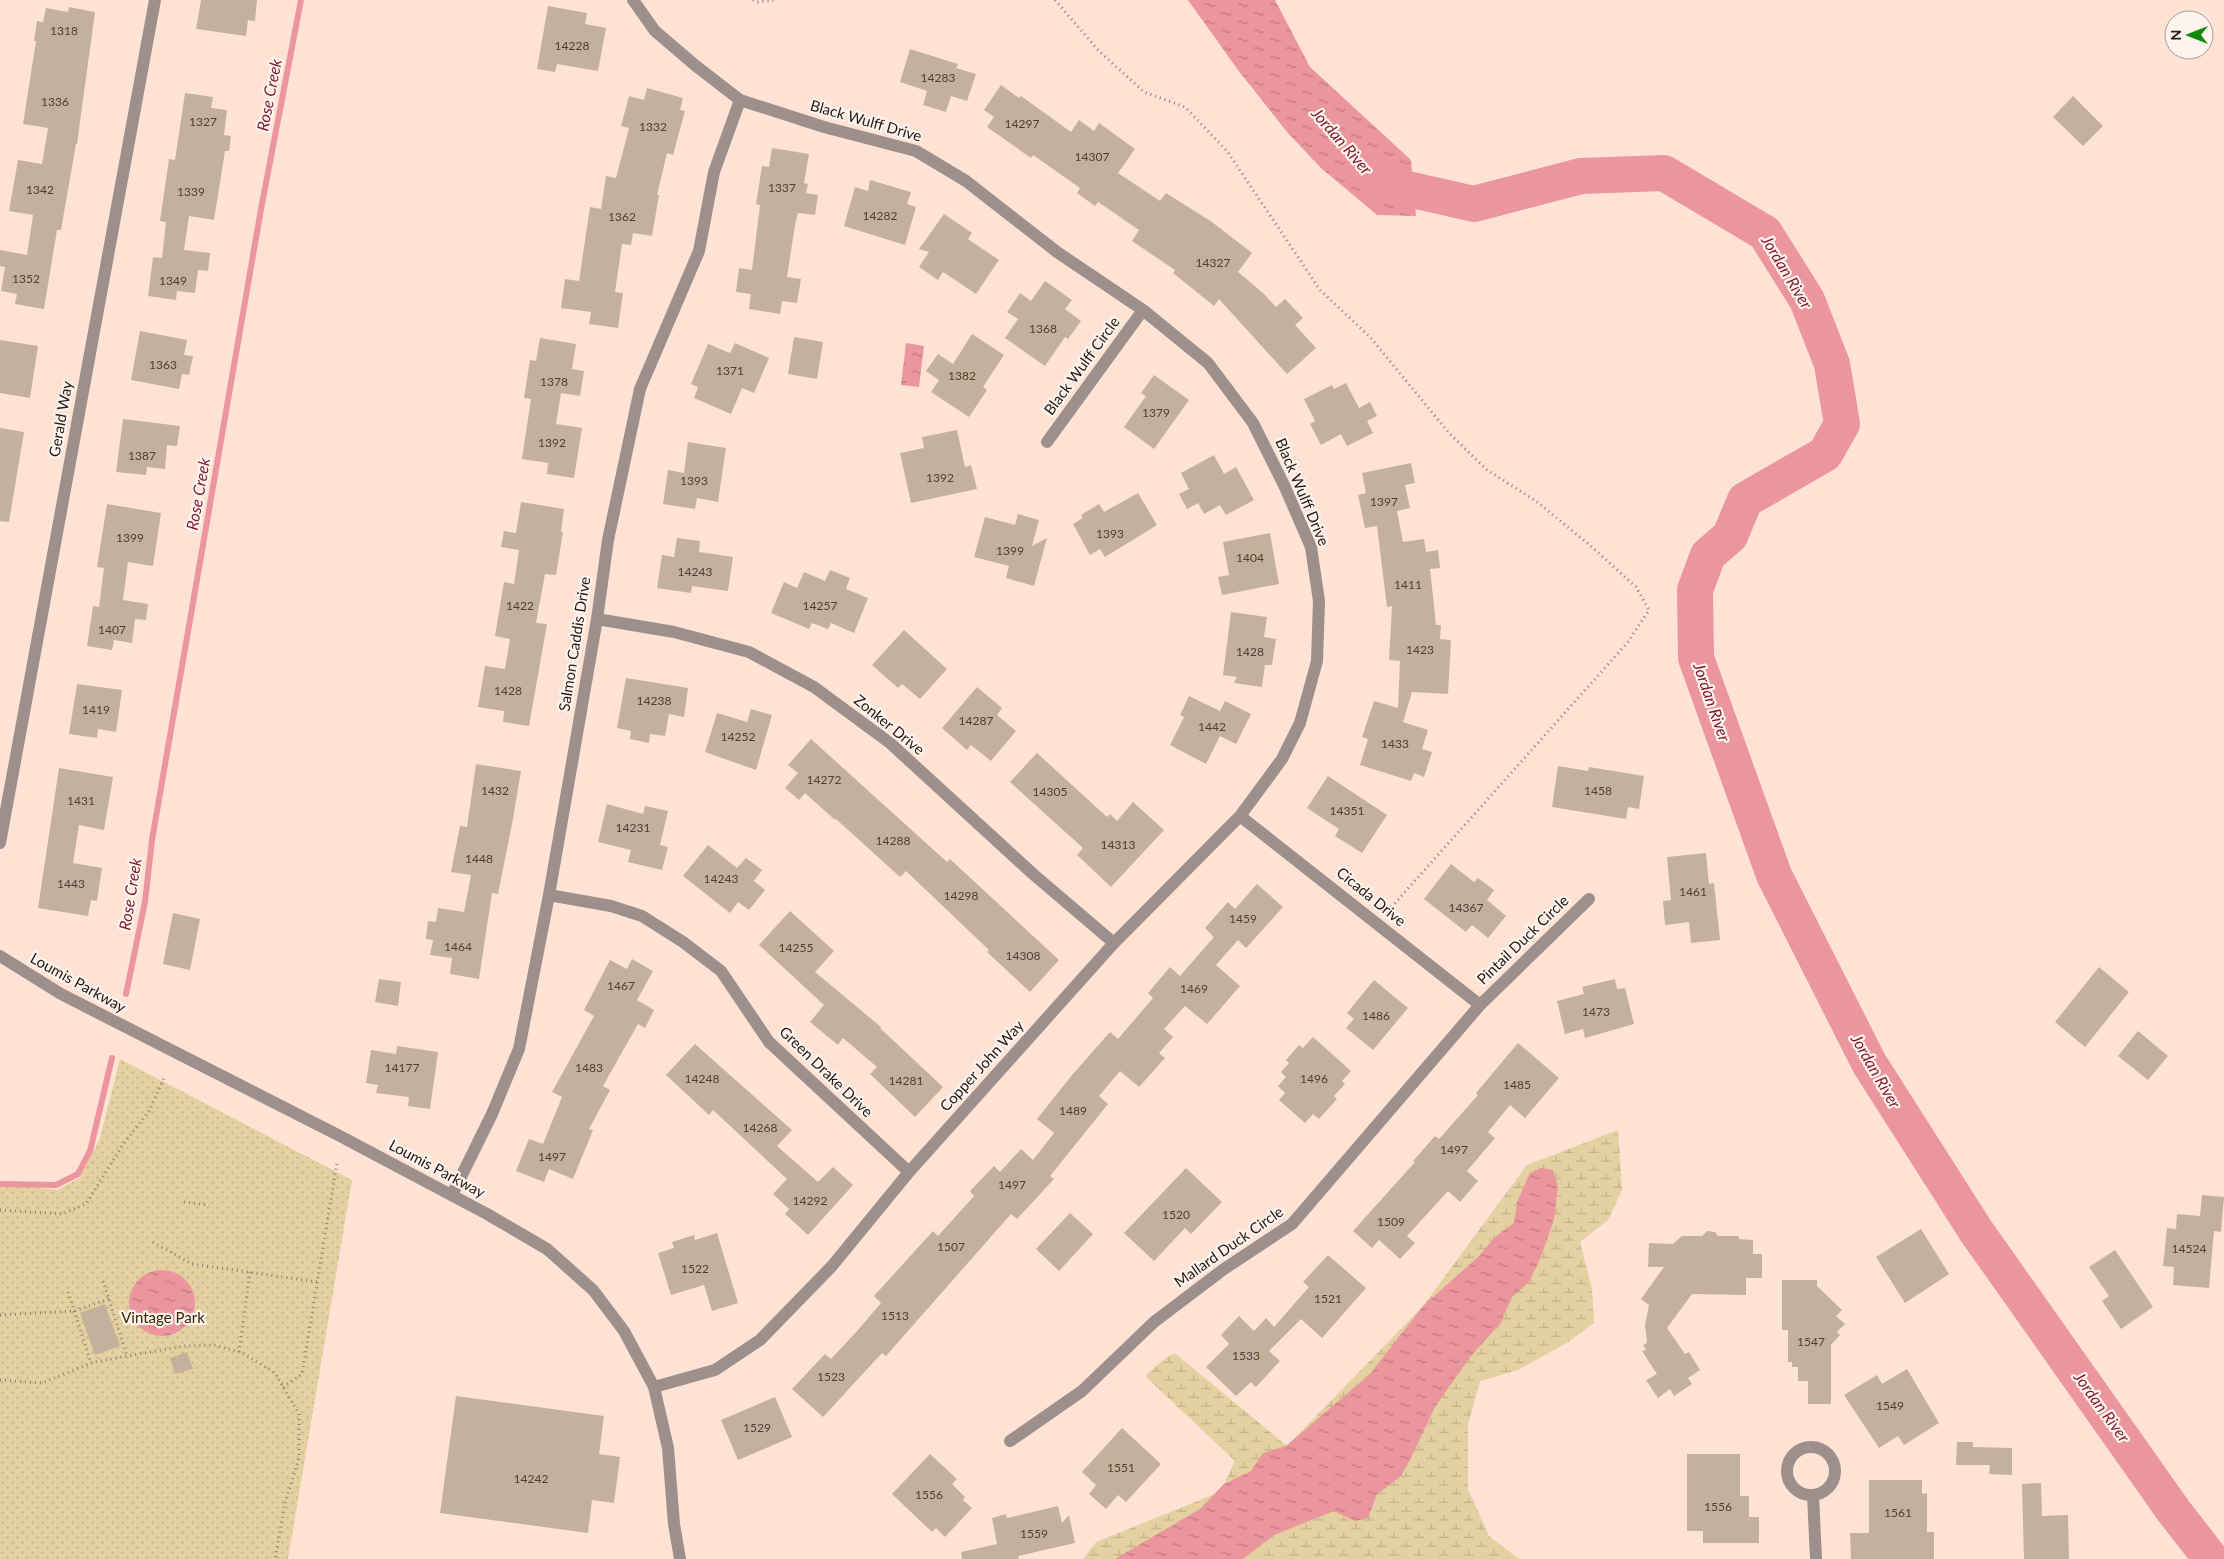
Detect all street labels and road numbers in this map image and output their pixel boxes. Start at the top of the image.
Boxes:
street label: Black Wulff Drive [808,96,924,145]
street label: Black Wulff Circle [1040,313,1123,418]
street label: Gerald Way [44,379,76,458]
street label: Black Wulff Drive [1272,435,1334,548]
street label: Salmon Caddis Drive [554,575,594,712]
street label: Zonker Drive [851,690,929,758]
street label: Cicada Drive [1333,863,1410,930]
street label: Pintail Duck Circle [1473,891,1572,988]
street label: Loumis Parkway [28,948,130,1016]
street label: Copper John Way [936,1016,1027,1115]
street label: Green Drake Drive [776,1022,877,1120]
street label: Loumis Parkway [386,1135,489,1201]
street label: Mallard Duck Circle [1171,1202,1286,1290]

